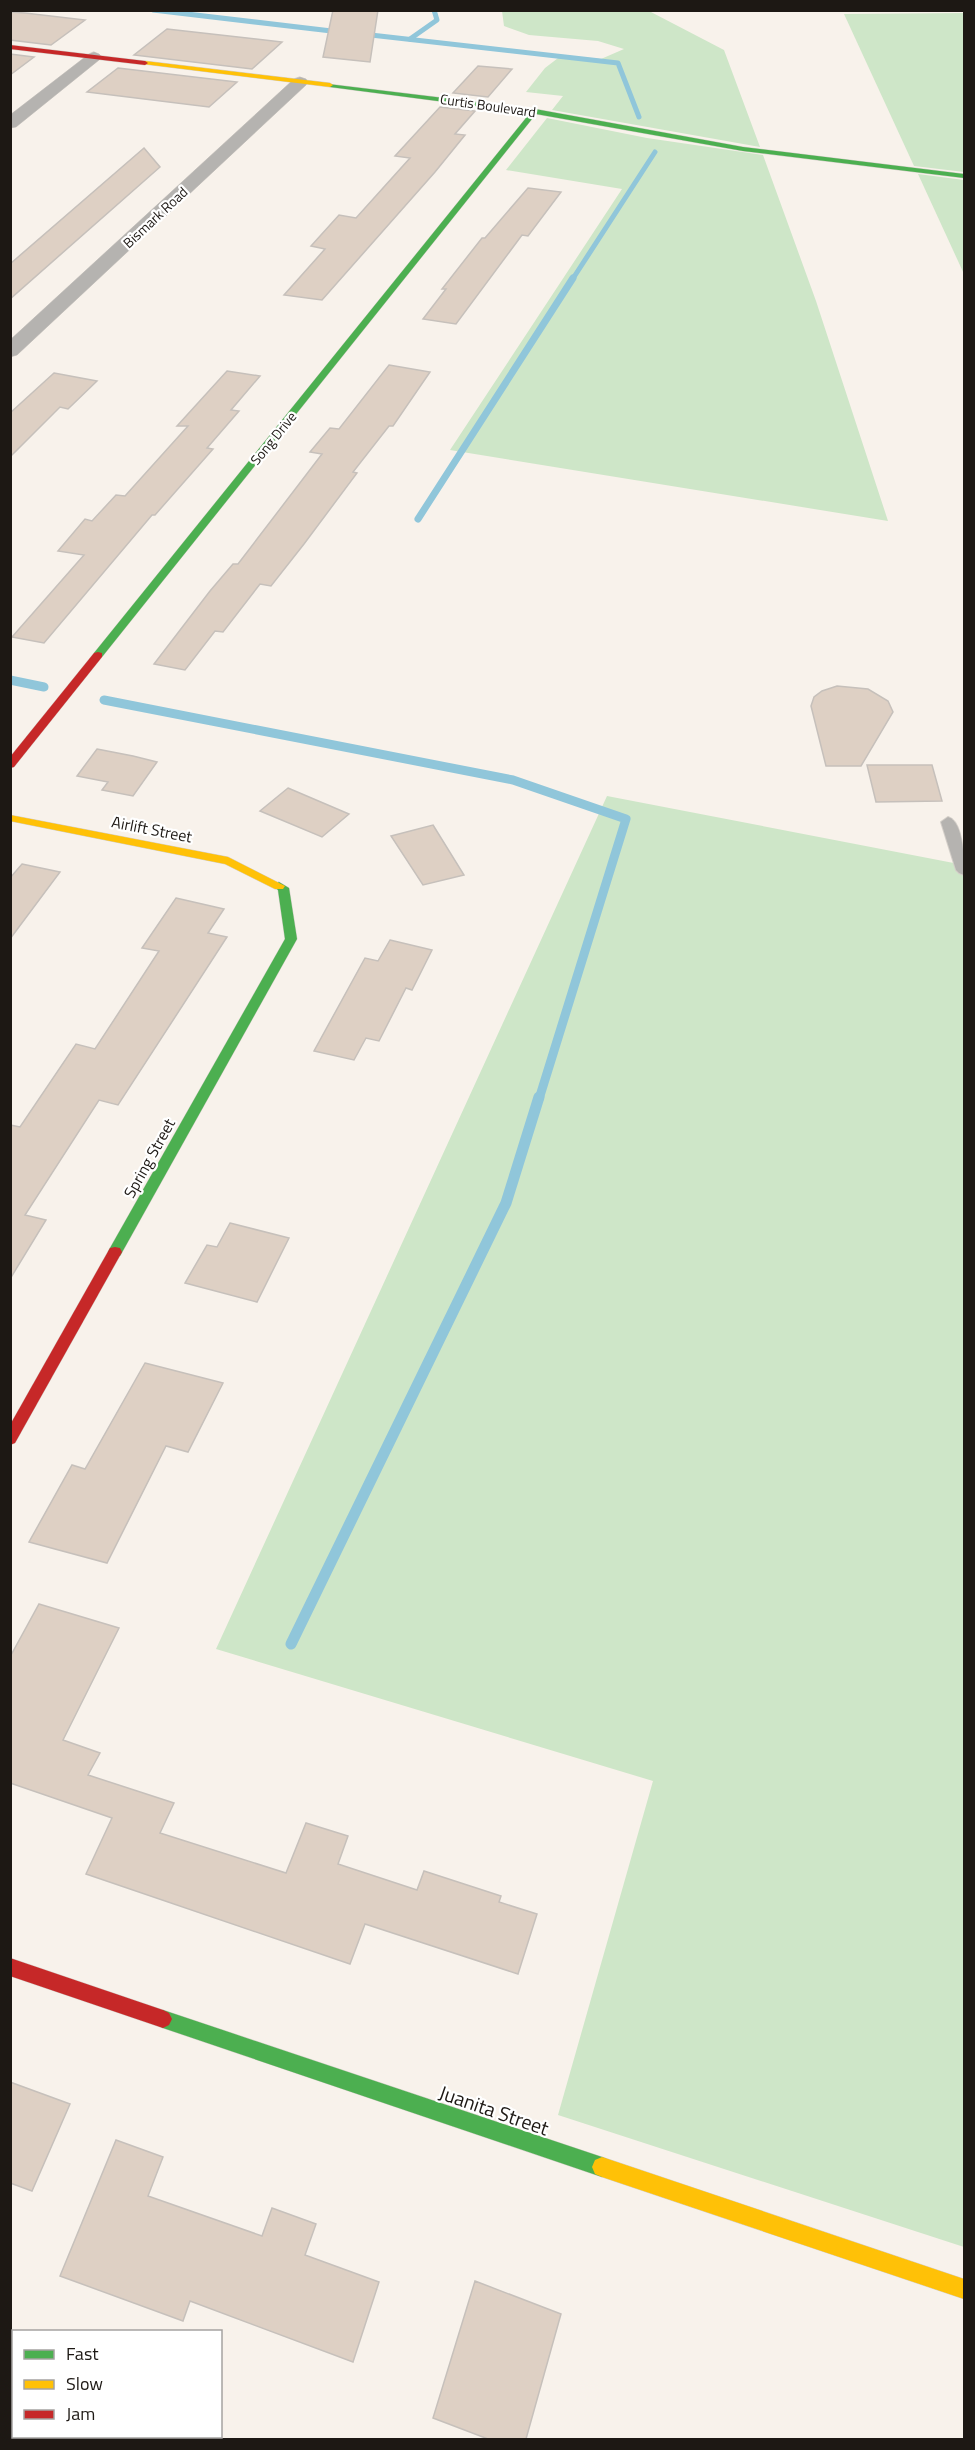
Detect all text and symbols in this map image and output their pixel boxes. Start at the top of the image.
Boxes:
street label: Curtis Boulevard [439,88,537,122]
street label: Bismark Road [118,181,192,253]
street label: Song Drive [245,407,301,469]
street label: Airlift Street [110,809,195,849]
street label: Spring Street [117,1113,181,1202]
street label: Juanita Street [435,2077,553,2143]
legend [12,2330,222,2438]
text: Fast [66,2340,99,2367]
text: Slow [66,2370,103,2397]
text: Jam [66,2400,95,2427]

